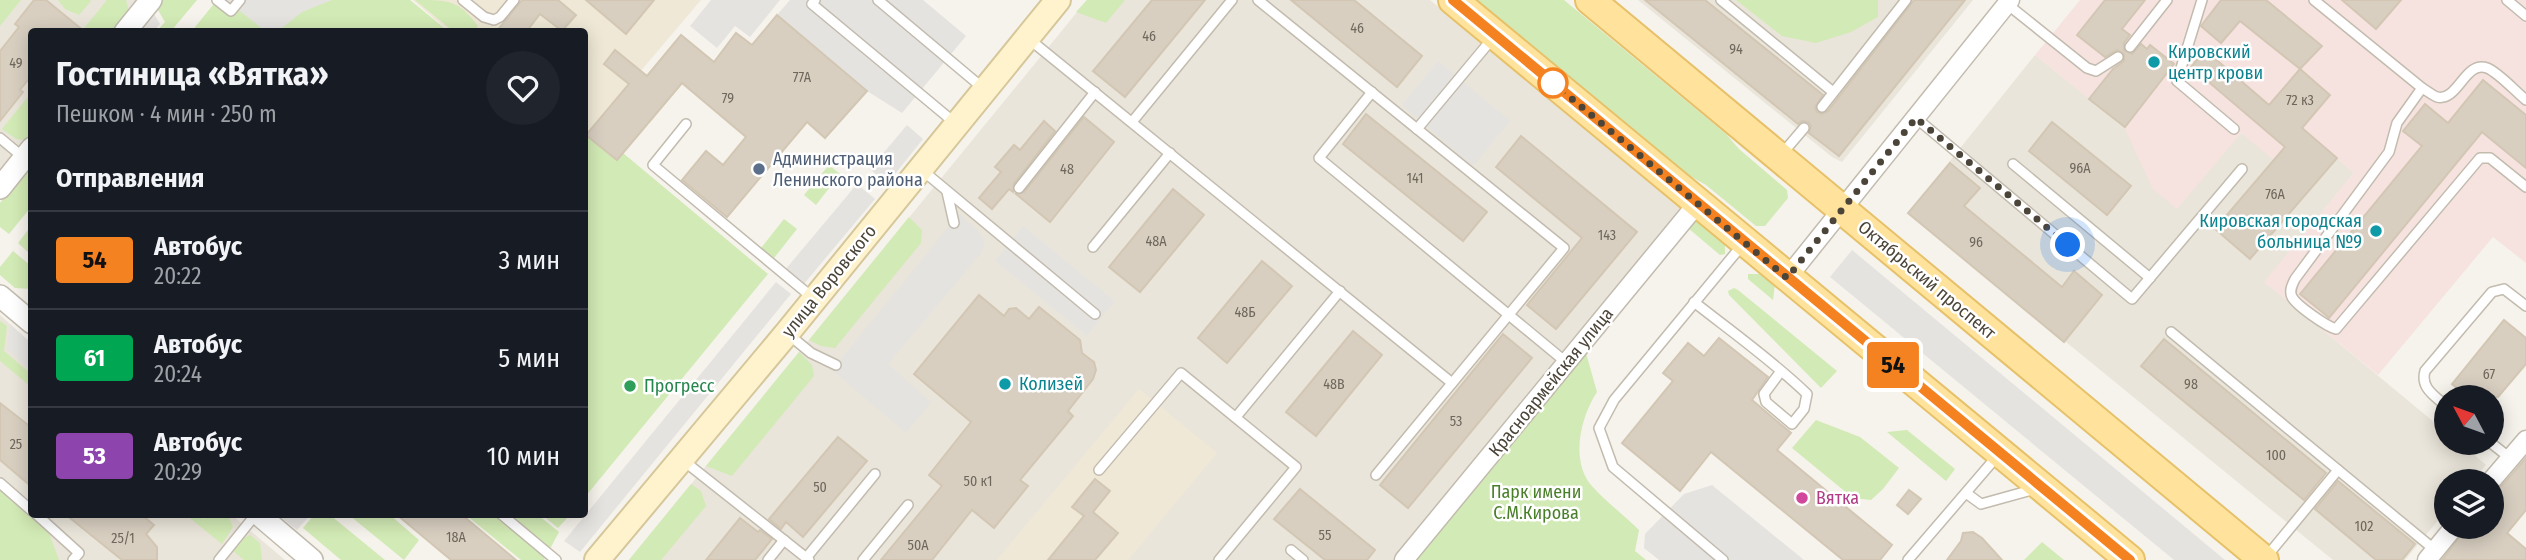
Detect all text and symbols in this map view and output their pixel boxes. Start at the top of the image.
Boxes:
house number: 46 [1350,20,1364,37]
house number: 46 [1142,28,1156,45]
house number: 94 [1729,41,1743,58]
place label: Кировский центр крови [2168,41,2263,84]
button: heart [486,51,560,125]
text: Гостиница «Вятка» [56,54,329,94]
marker: Кировский центр крови [2146,54,2162,70]
house number: 49 [9,55,23,72]
unlabelled marker [1538,68,1568,98]
house number: 77А [793,69,812,86]
house number: 79 [722,90,734,107]
house number: 72 к3 [2286,92,2314,109]
text: Пешком · 4 мин · 250 m [56,100,277,128]
place label: Администрация Ленинского района [773,148,923,191]
house number: 96А [2069,160,2091,177]
marker: Администрация Ленинского района [751,161,767,177]
house number: 48 [1060,161,1074,178]
text: Отправления [56,163,205,194]
house number: 141 [1407,170,1423,187]
house number: 76А [2265,186,2285,203]
place label: Кировская городская больница №9 [2199,210,2362,253]
street label: Октябрьский проспект [1854,216,2001,344]
street label: улица Воровского [777,220,881,342]
marker: Кировская городская больница №9 [2368,223,2384,239]
house number: 143 [1598,227,1616,244]
your location [2050,227,2085,262]
text: Автобус [154,231,242,262]
house number: 48А [1145,233,1167,250]
house number: 96 [1969,234,1983,251]
text: 3 мин [499,245,560,276]
text: 54 [82,246,107,274]
text: 20:22 [154,262,201,290]
street label: Красноармейская улица [1484,303,1618,461]
house number: 48Б [1234,304,1256,321]
text: Автобус [154,329,242,360]
line badge: 54 [1862,342,1924,388]
text: 5 мин [498,343,560,374]
text: 61 [84,344,105,372]
text: 54 [1881,351,1905,379]
text: 20:24 [154,360,202,388]
house number: 67 [2483,366,2495,383]
place label: Колизей [1019,373,1083,395]
place label: Прогресс [644,375,715,397]
marker: Колизей [997,376,1013,392]
house number: 48В [1323,376,1345,393]
house number: 98 [2184,376,2198,393]
marker: Прогресс [622,378,638,394]
north arrow [2434,385,2504,455]
map controls [2434,385,2504,539]
house number: 53 [1450,413,1462,430]
text: Автобус [154,427,242,458]
house number: 25 [10,436,22,453]
text: 10 мин [487,441,560,472]
text: 53 [83,442,106,470]
house number: 100 [2266,447,2286,464]
text: 20:29 [154,458,202,486]
button: layers [2434,469,2504,539]
house number: 50 к1 [964,473,992,490]
house number: 50 [813,479,827,496]
park label: Парк имени С.М.Кирова [1491,481,1581,524]
place label: Вятка [1816,487,1859,509]
marker: Вятка [1794,490,1810,506]
house number: 102 [2355,518,2373,535]
house number: 55 [1319,527,1331,544]
house number: 18А [446,529,467,546]
house number: 25/1 [111,530,135,547]
house number: 50А [907,537,929,554]

